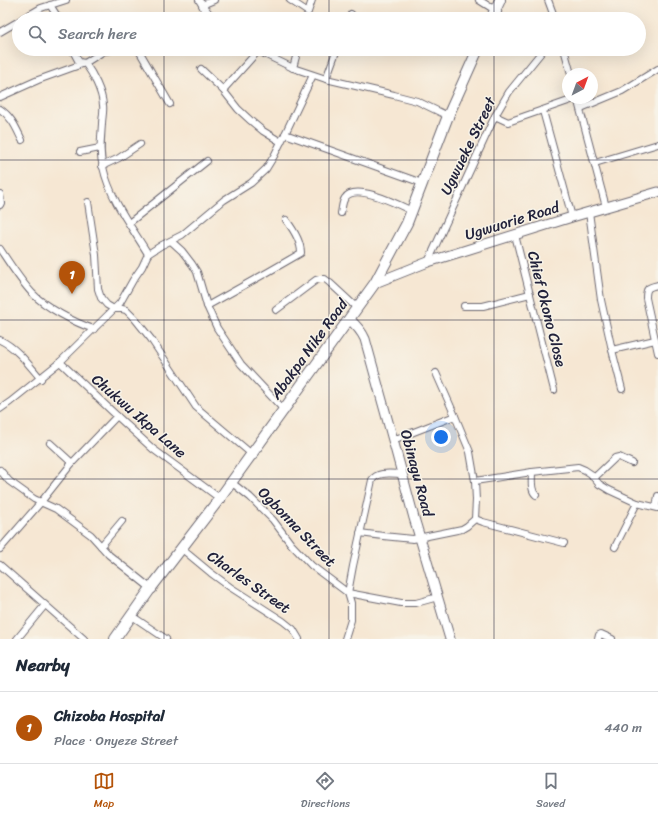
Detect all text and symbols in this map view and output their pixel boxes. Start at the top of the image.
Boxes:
search box [12,12,646,56]
text: Search here [58,21,137,47]
icon: search [26,23,48,45]
north arrow [562,68,598,104]
street label: Ugwueke Street [433,92,503,199]
street label: Ugwuorie Road [462,194,564,248]
street label: Chief Okono Close [520,248,574,370]
pin: 1 [59,261,85,294]
street label: Abakpa Nike Road [263,292,355,406]
street label: Chukwu Ikpa Lane [86,367,193,465]
street label: Obinagu Road [393,426,441,521]
your location [431,427,451,447]
street label: Ogbonna Street [251,480,343,574]
street label: Charles Street [202,543,297,621]
text: Nearby [16,650,70,680]
text: Chizoba Hospital [54,703,165,729]
text: 1 [26,716,32,739]
text: 440 m [604,716,642,739]
text: Place · Onyeze Street [54,729,178,752]
tab: Map [93,770,115,813]
tab: Directions [301,770,350,813]
tab: Saved [536,770,565,813]

